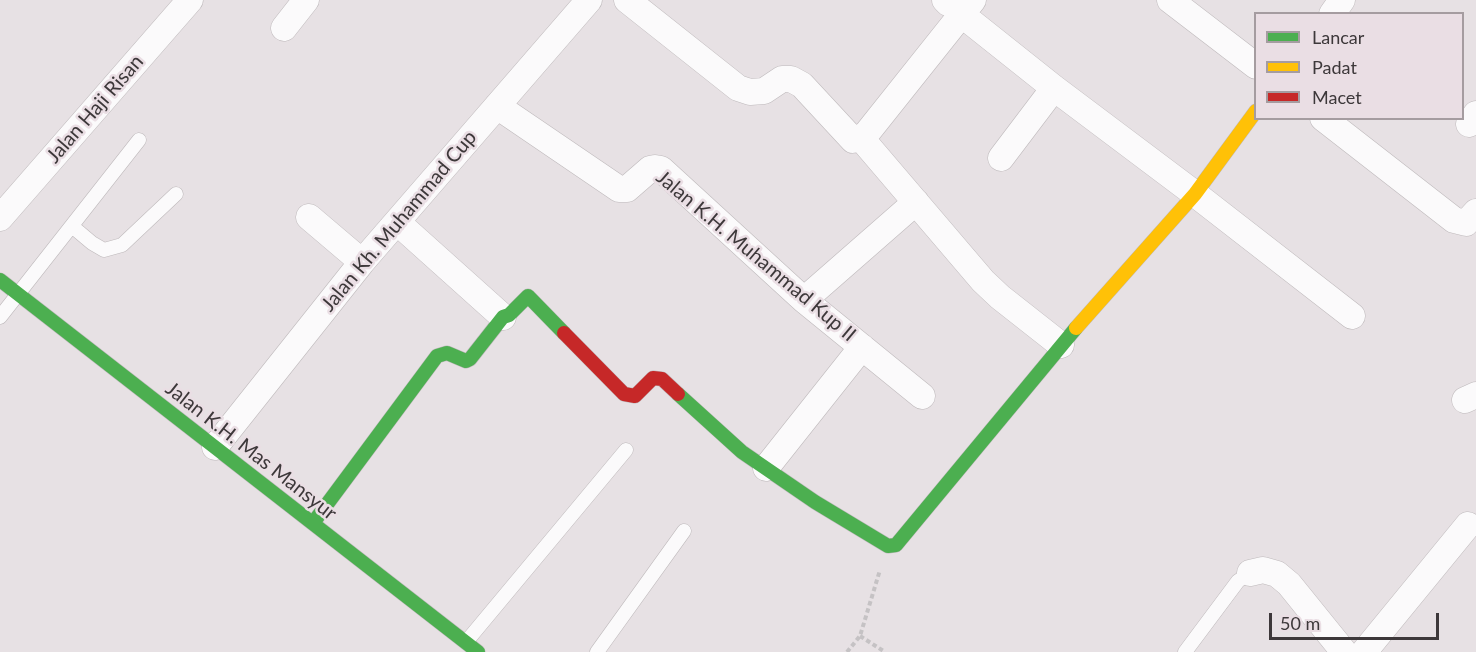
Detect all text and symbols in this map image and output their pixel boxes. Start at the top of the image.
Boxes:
legend [1254,12,1464,120]
text: Lancar [1312,26,1364,48]
street label: Jalan Haji Risan [41,50,149,168]
text: Padat [1312,56,1357,78]
text: Macet [1312,86,1362,108]
street label: Jalan Kh. Muhammad Cup [316,126,482,316]
street label: Jalan K.H. Muhammad Kup II [651,165,861,347]
street label: Jalan K.H. Mas Mansyur [161,377,341,525]
scale bar [1272,601,1442,639]
text: 50 m [1280,612,1320,634]

